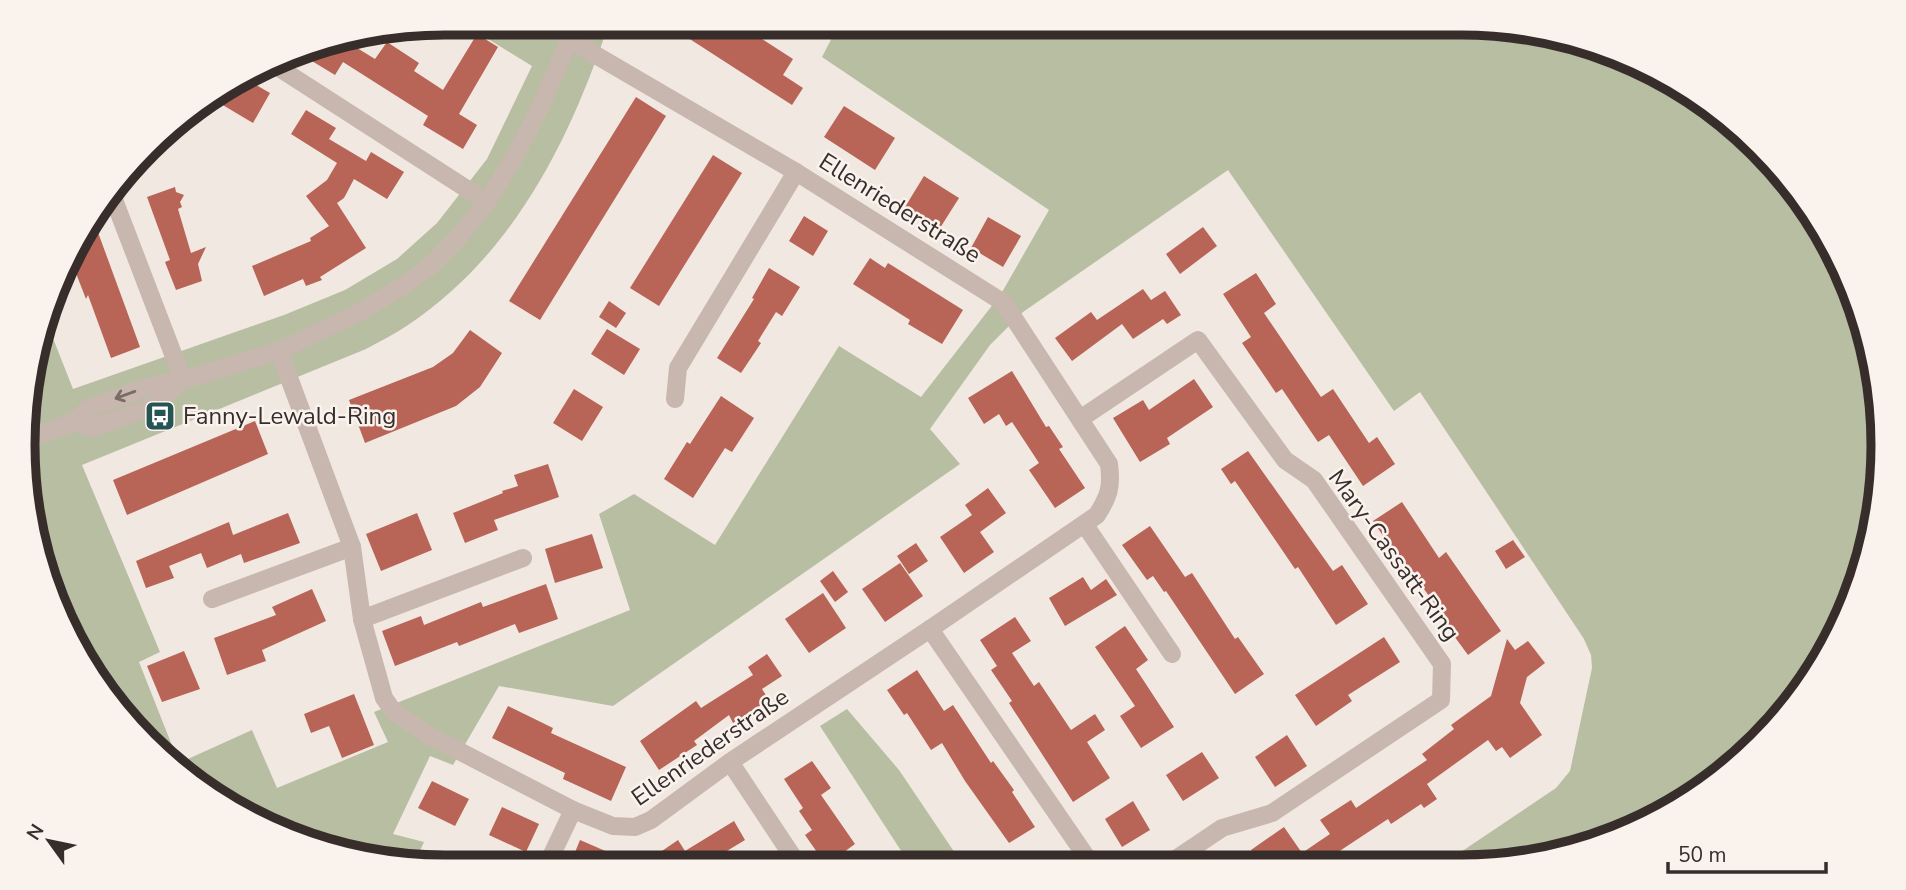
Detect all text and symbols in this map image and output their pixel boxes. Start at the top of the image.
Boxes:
street label: Ellenriederstraße [813,145,987,271]
one-way arrow [115,389,137,402]
bus stop icon: Fanny-Lewald-Ring [143,399,177,433]
place label: Fanny-Lewald-Ring [183,400,396,432]
street label: Mary-Cassatt-Ring [1321,463,1467,647]
street label: Ellenriederstraße [625,681,795,813]
north arrow [14,806,84,876]
text: N [21,819,50,845]
scale bar [1668,830,1826,874]
text: 50 m [1678,841,1727,869]

